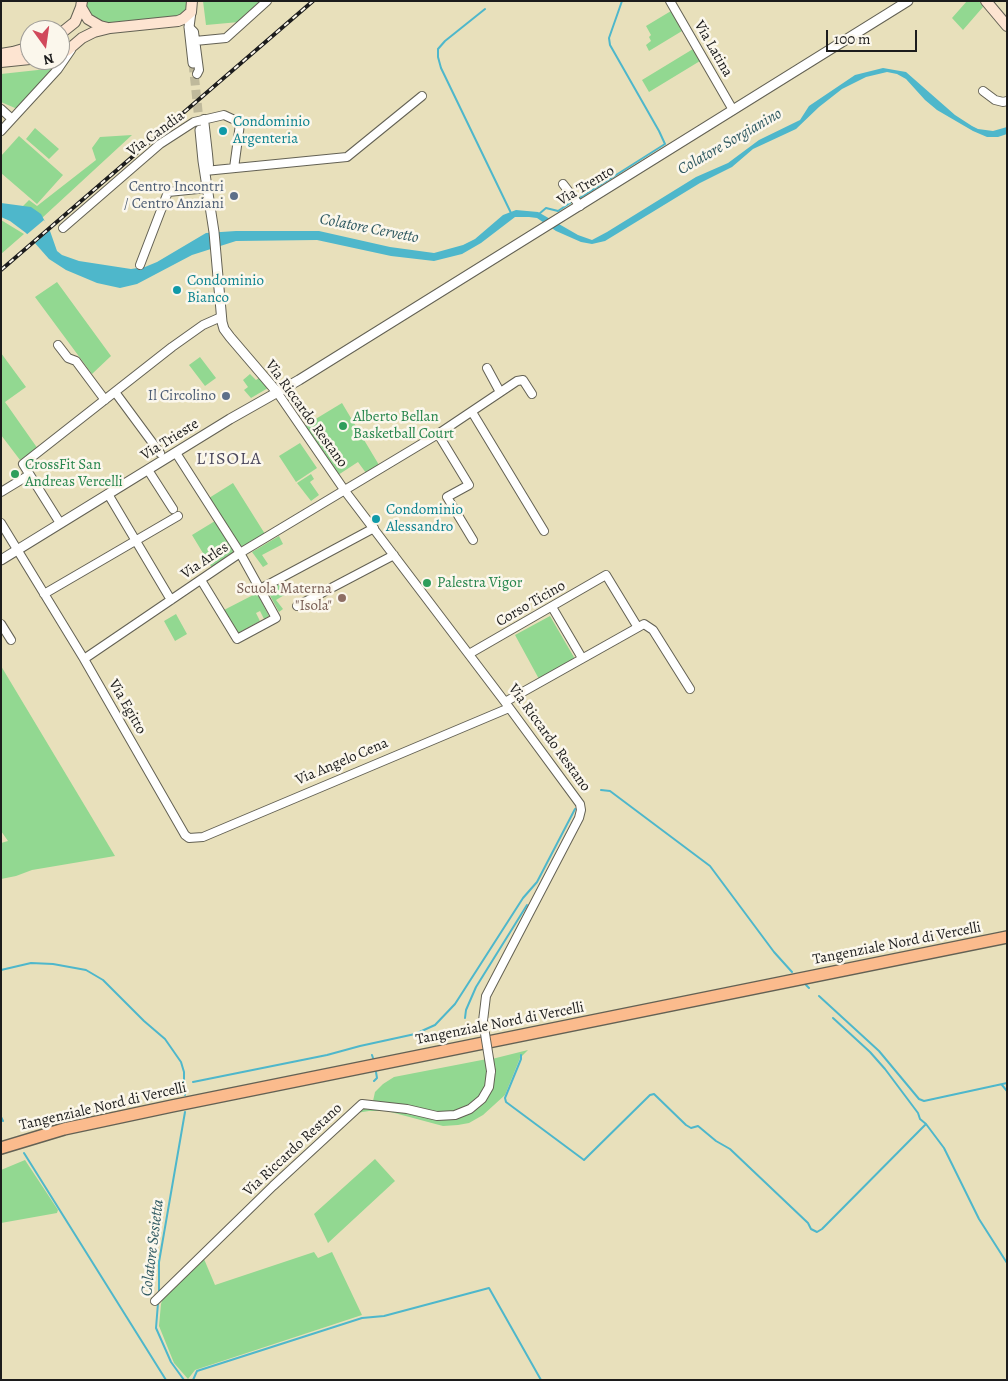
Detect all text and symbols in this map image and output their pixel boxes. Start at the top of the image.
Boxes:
street label: Via Latina [690,18,736,80]
north arrow [20,20,70,70]
scale bar [828,20,919,52]
text: 100 m [834,29,871,49]
text: N [41,49,56,70]
water label: Colatore Sorgianino [675,104,785,180]
street label: Via Candia [124,107,188,161]
place label: Condominio Argenteria [233,113,310,148]
marker: Condominio Argenteria [217,125,229,137]
street label: Via Trento [554,162,618,210]
place label: Centro Incontri / Centro Anziani [124,178,224,213]
marker: Centro Incontri / Centro Anziani [228,190,240,202]
water label: Colatore Cervetto [318,210,420,248]
place label: Condominio Bianco [187,272,264,307]
marker: Condominio Bianco [171,284,183,296]
street label: Via Riccardo Restano [261,357,351,471]
place label: Il Circolino [148,387,216,405]
marker: Il Circolino [220,390,232,402]
place label: Alberto Bellan Basketball Court [353,408,454,443]
street label: Via Trieste [138,415,202,465]
marker: Alberto Bellan Basketball Court [337,420,349,432]
district label: L'ISOLA [195,449,263,471]
place label: CrossFit San Andreas Vercelli [25,456,123,491]
marker: CrossFit San Andreas Vercelli [9,468,21,480]
place label: Condominio Alessandro [386,501,463,536]
marker: Condominio Alessandro [370,513,382,525]
street label: Via Arles [178,539,232,583]
place label: Palestra Vigor [437,574,522,592]
marker: Palestra Vigor [421,577,433,589]
street label: Corso Ticino [493,577,569,631]
place label: Scuola Materna "Isola" [237,580,332,615]
marker: Scuola Materna "Isola" [336,592,348,604]
street label: Via Egitto [104,676,150,738]
street label: Via Riccardo Restano [504,681,594,795]
street label: Via Angelo Cena [293,734,391,790]
street label: Tangenziale Nord di Vercelli [811,919,983,969]
street label: Tangenziale Nord di Vercelli [414,999,586,1049]
street label: Tangenziale Nord di Vercelli [18,1079,188,1135]
street label: Via Riccardo Restano [240,1100,346,1200]
water label: Colatore Sesietta [138,1199,168,1297]

